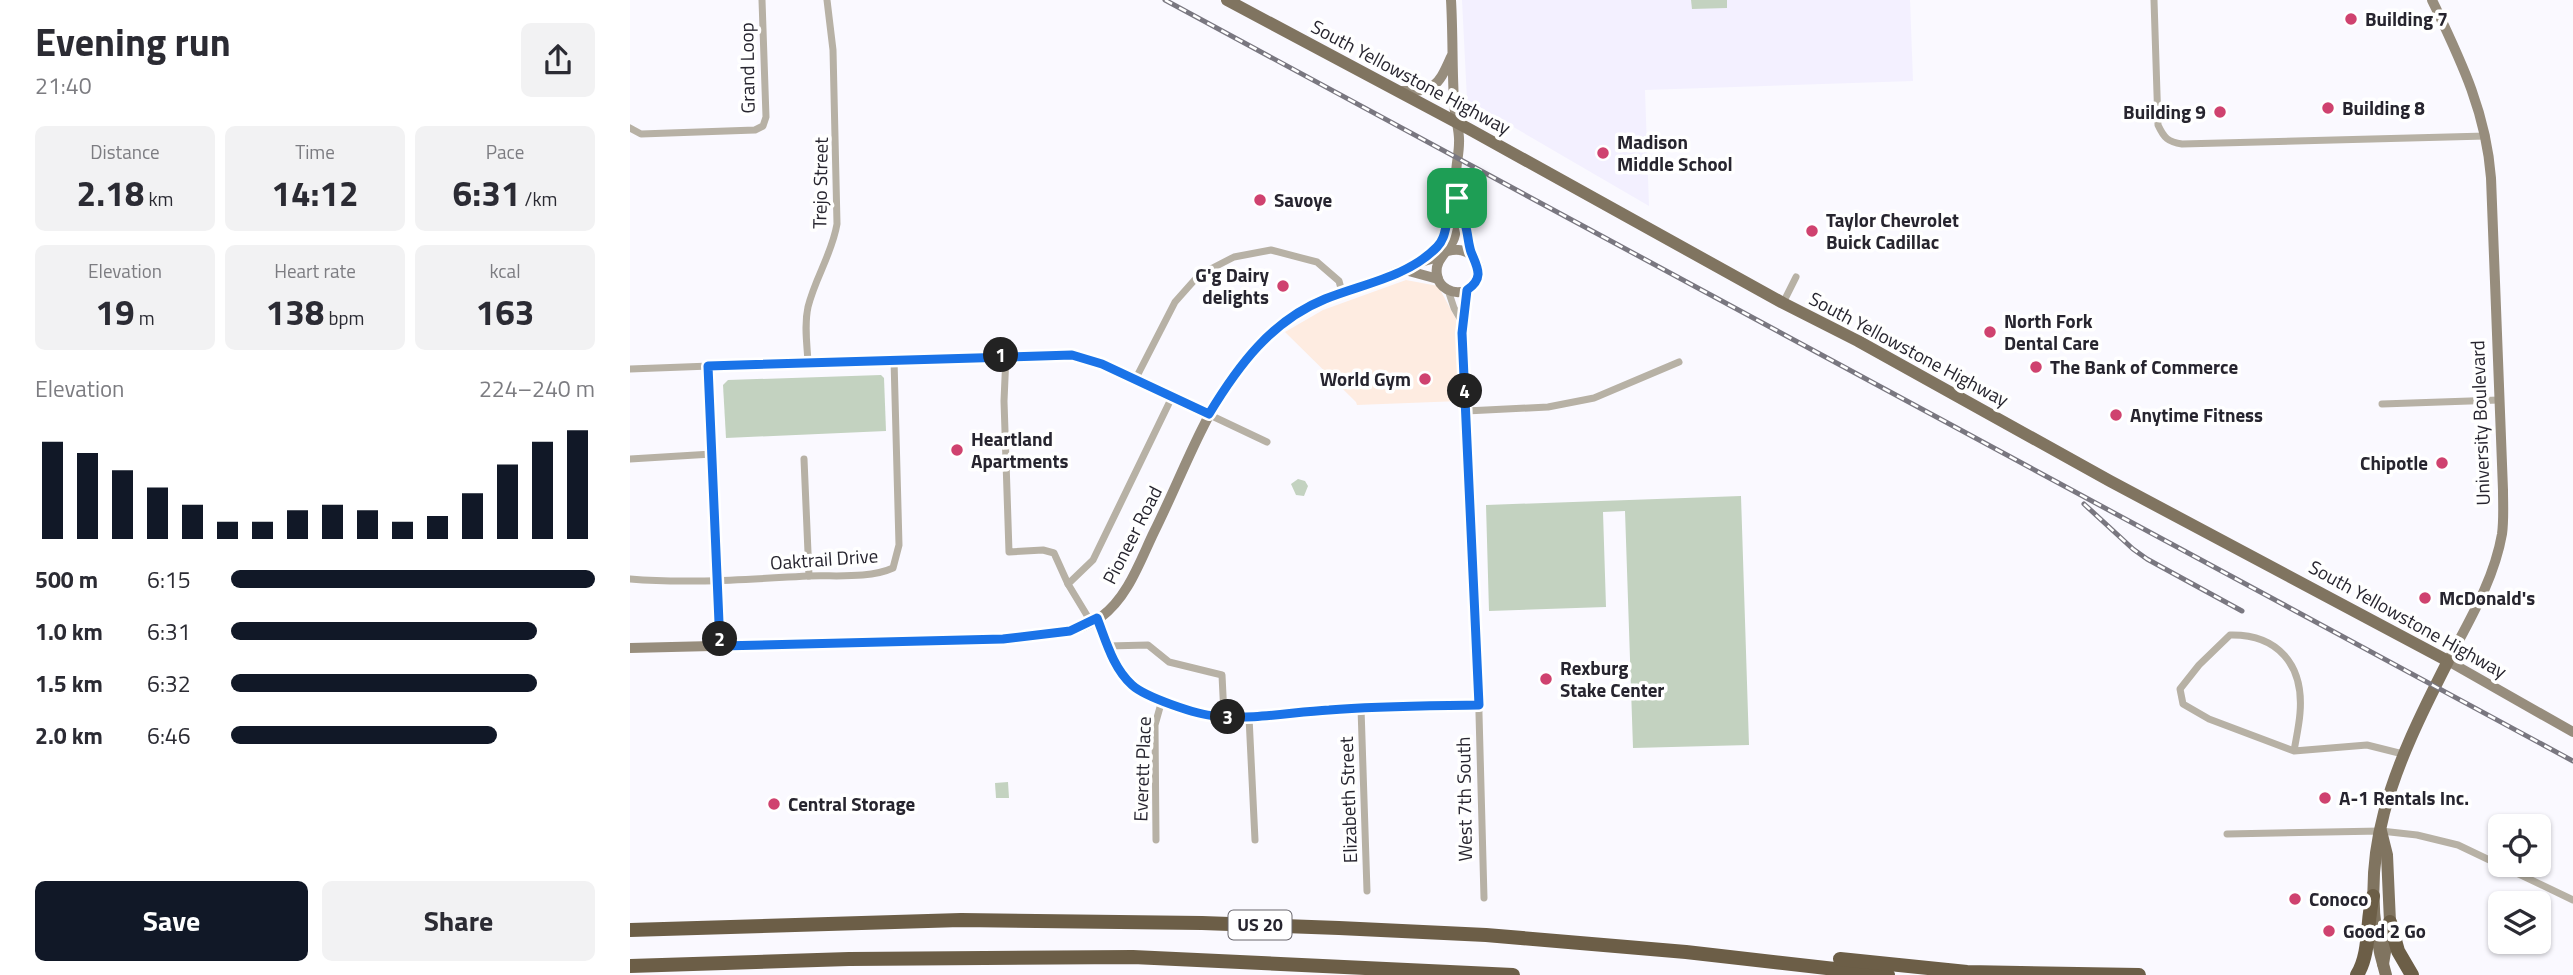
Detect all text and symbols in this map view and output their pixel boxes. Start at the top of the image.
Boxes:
place label: Building 7 [2365,4,2448,33]
marker: Building 7 [2343,11,2359,27]
street label: South Yellowstone Highway [1306,12,1516,142]
text: Evening run [35,13,231,71]
street label: Grand Loop [731,22,762,114]
button: share [521,23,595,97]
text: 21:40 [35,68,92,103]
place label: Building 8 [2342,93,2425,122]
place label: Building 9 [2123,97,2206,126]
marker: Building 8 [2320,100,2336,116]
marker: Building 9 [2212,104,2228,120]
place label: Madison Middle School [1617,127,1733,178]
text: Distance [90,137,160,166]
text: Time [295,137,335,166]
text: Pace [486,137,524,166]
street label: Trejo Street [804,137,835,229]
marker: Madison Middle School [1595,145,1611,161]
text: 2.18 [77,166,144,220]
text: 14:12 [271,166,359,220]
text: 6:31 [453,166,520,220]
pin [1427,168,1487,228]
icon: arrive [1438,179,1476,217]
text: km [144,184,173,213]
text: /km [520,184,557,213]
place label: Savoye [1274,185,1333,214]
marker: Savoye [1252,192,1268,208]
place label: Taylor Chevrolet Buick Cadillac [1826,205,1959,256]
marker: Taylor Chevrolet Buick Cadillac [1804,223,1820,239]
text: Elevation [88,256,162,285]
text: Heart rate [274,256,356,285]
text: kcal [489,256,521,285]
place label: G'g Dairy delights [1195,260,1269,311]
marker: G'g Dairy delights [1275,278,1291,294]
street label: South Yellowstone Highway [1804,284,2014,414]
text: 19 [95,285,135,339]
text: 138 [266,285,324,339]
text: 163 [476,285,534,339]
text: m [135,303,155,332]
text: bpm [324,303,364,332]
place label: North Fork Dental Care [2004,306,2099,357]
marker: North Fork Dental Care [1982,324,1998,340]
pin: 1 [984,338,1018,372]
text: 1 [995,340,1006,369]
street label: University Boulevard [2462,340,2497,506]
place label: The Bank of Commerce [2050,352,2239,381]
marker: The Bank of Commerce [2028,359,2044,375]
place label: World Gym [1320,364,1411,393]
text: Elevation [35,371,124,406]
text: 224–240 m [479,371,595,406]
marker: World Gym [1417,371,1433,387]
pin: 4 [1448,374,1482,408]
text: 4 [1459,376,1470,405]
place label: Anytime Fitness [2130,400,2263,429]
marker: Anytime Fitness [2108,407,2124,423]
place label: Heartland Apartments [971,424,1069,475]
marker: Heartland Apartments [949,442,965,458]
place label: Chipotle [2360,448,2428,477]
marker: Chipotle [2434,455,2450,471]
street label: Pioneer Road [1094,481,1169,589]
street label: Oaktrail Drive [769,540,879,577]
street label: South Yellowstone Highway [2304,552,2513,685]
text: 500 m [35,562,98,597]
text: 6:15 [147,562,191,597]
place label: McDonald's [2439,583,2535,612]
marker: McDonald's [2417,590,2433,606]
text: 1.0 km [35,614,103,649]
text: 6:31 [147,614,191,649]
pin: 2 [702,622,738,656]
text: 2 [714,624,725,653]
place label: Rexburg Stake Center [1560,653,1664,704]
text: 1.5 km [35,666,103,701]
text: 6:32 [147,666,191,701]
marker: Rexburg Stake Center [1538,671,1554,687]
pin: 3 [1210,700,1246,734]
text: 3 [1222,702,1233,731]
street label: Everett Place [1125,716,1158,822]
text: 2.0 km [35,718,103,753]
text: 6:46 [147,718,191,753]
street label: Elizabeth Street [1331,736,1364,864]
street label: West 7th South [1448,736,1479,862]
place label: A-1 Rentals Inc. [2339,783,2469,812]
place label: Central Storage [788,789,916,818]
marker: A-1 Rentals Inc. [2317,790,2333,806]
marker: Central Storage [766,796,782,812]
map controls [2488,814,2551,954]
button: locate [2488,814,2551,877]
button: Save [35,881,308,961]
button: Share [322,881,595,961]
place label: Conoco [2309,884,2368,913]
marker: Conoco [2287,891,2303,907]
button: layers [2488,891,2551,954]
road number: US 20 [1228,910,1292,940]
place label: Good 2 Go [2343,916,2426,945]
marker: Good 2 Go [2321,923,2337,939]

